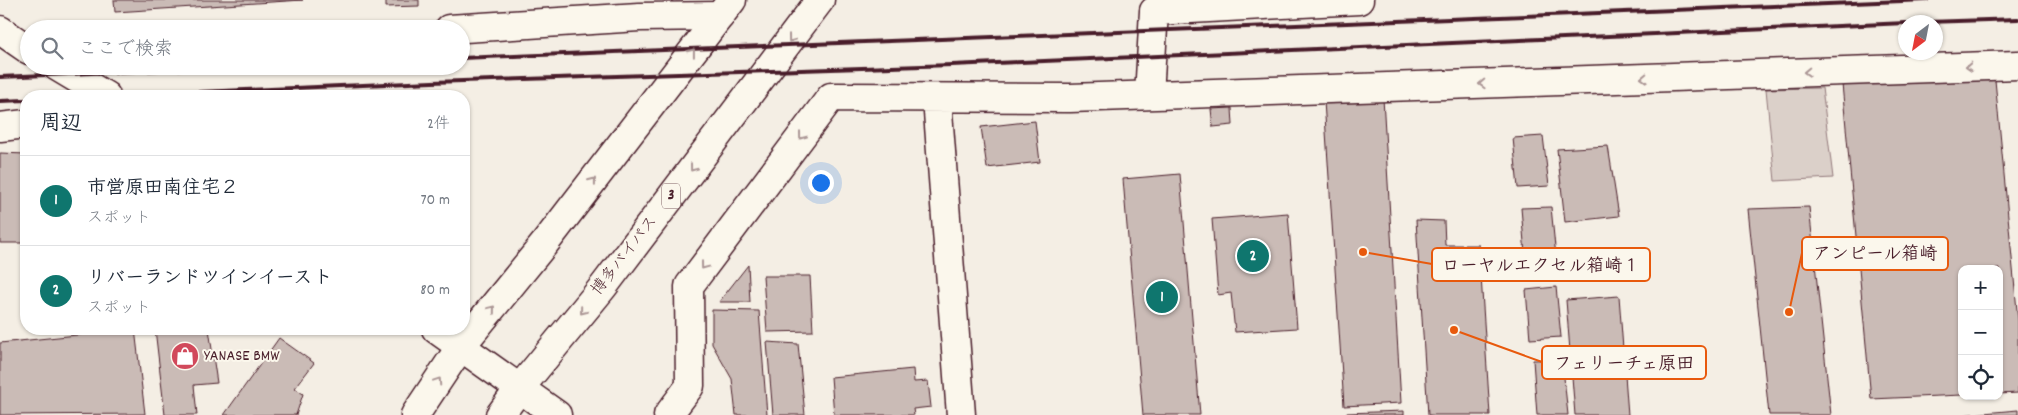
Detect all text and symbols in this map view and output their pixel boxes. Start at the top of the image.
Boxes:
north arrow [1898,15,1943,60]
search box [20,20,470,75]
one-way arrow [788,33,797,43]
icon: search [38,34,66,62]
text: ここで検索 [78,37,173,64]
one-way arrow [686,48,695,58]
one-way arrow [1965,62,1973,72]
one-way arrow [1803,67,1811,78]
one-way arrow [1640,73,1648,83]
one-way arrow [1478,78,1486,89]
text: 周辺 [40,110,82,140]
text: 2件 [427,113,450,136]
one-way arrow [799,130,807,139]
one-way arrow [690,162,698,171]
your location [808,170,834,196]
text: 市営原田南住宅２ [87,176,239,203]
one-way arrow [587,178,595,187]
road number: 3 [662,184,680,208]
text: 1 [54,189,58,212]
text: 70 m [420,189,450,212]
text: スポット [87,207,151,230]
street label: 博多バイパス [586,211,664,301]
pin: 2 [1237,237,1269,275]
callout: アンピール箱崎 [1802,237,1948,270]
text: アンピール箱崎 [1813,243,1937,268]
callout: ローヤルエクセル箱崎１ [1432,248,1650,281]
text: ローヤルエクセル箱崎１ [1442,255,1640,280]
one-way arrow [701,260,709,269]
map controls [1958,265,2003,400]
button: + [1958,265,2003,310]
text: リバーランドツインイースト [87,266,333,293]
pin: 1 [1146,278,1178,316]
text: 2 [53,279,60,302]
text: 80 m [420,279,450,302]
text: スポット [87,297,151,320]
one-way arrow [486,305,495,314]
one-way arrow [580,305,588,314]
button: − [1958,310,2003,355]
shop icon: YANASE BMW [170,341,200,371]
place label: YANASE BMW [204,345,280,368]
callout: フェリーチェ原田 [1542,346,1706,379]
text: フェリーチェ原田 [1554,353,1694,378]
button: locate [1958,355,2003,400]
one-way arrow [432,377,441,387]

